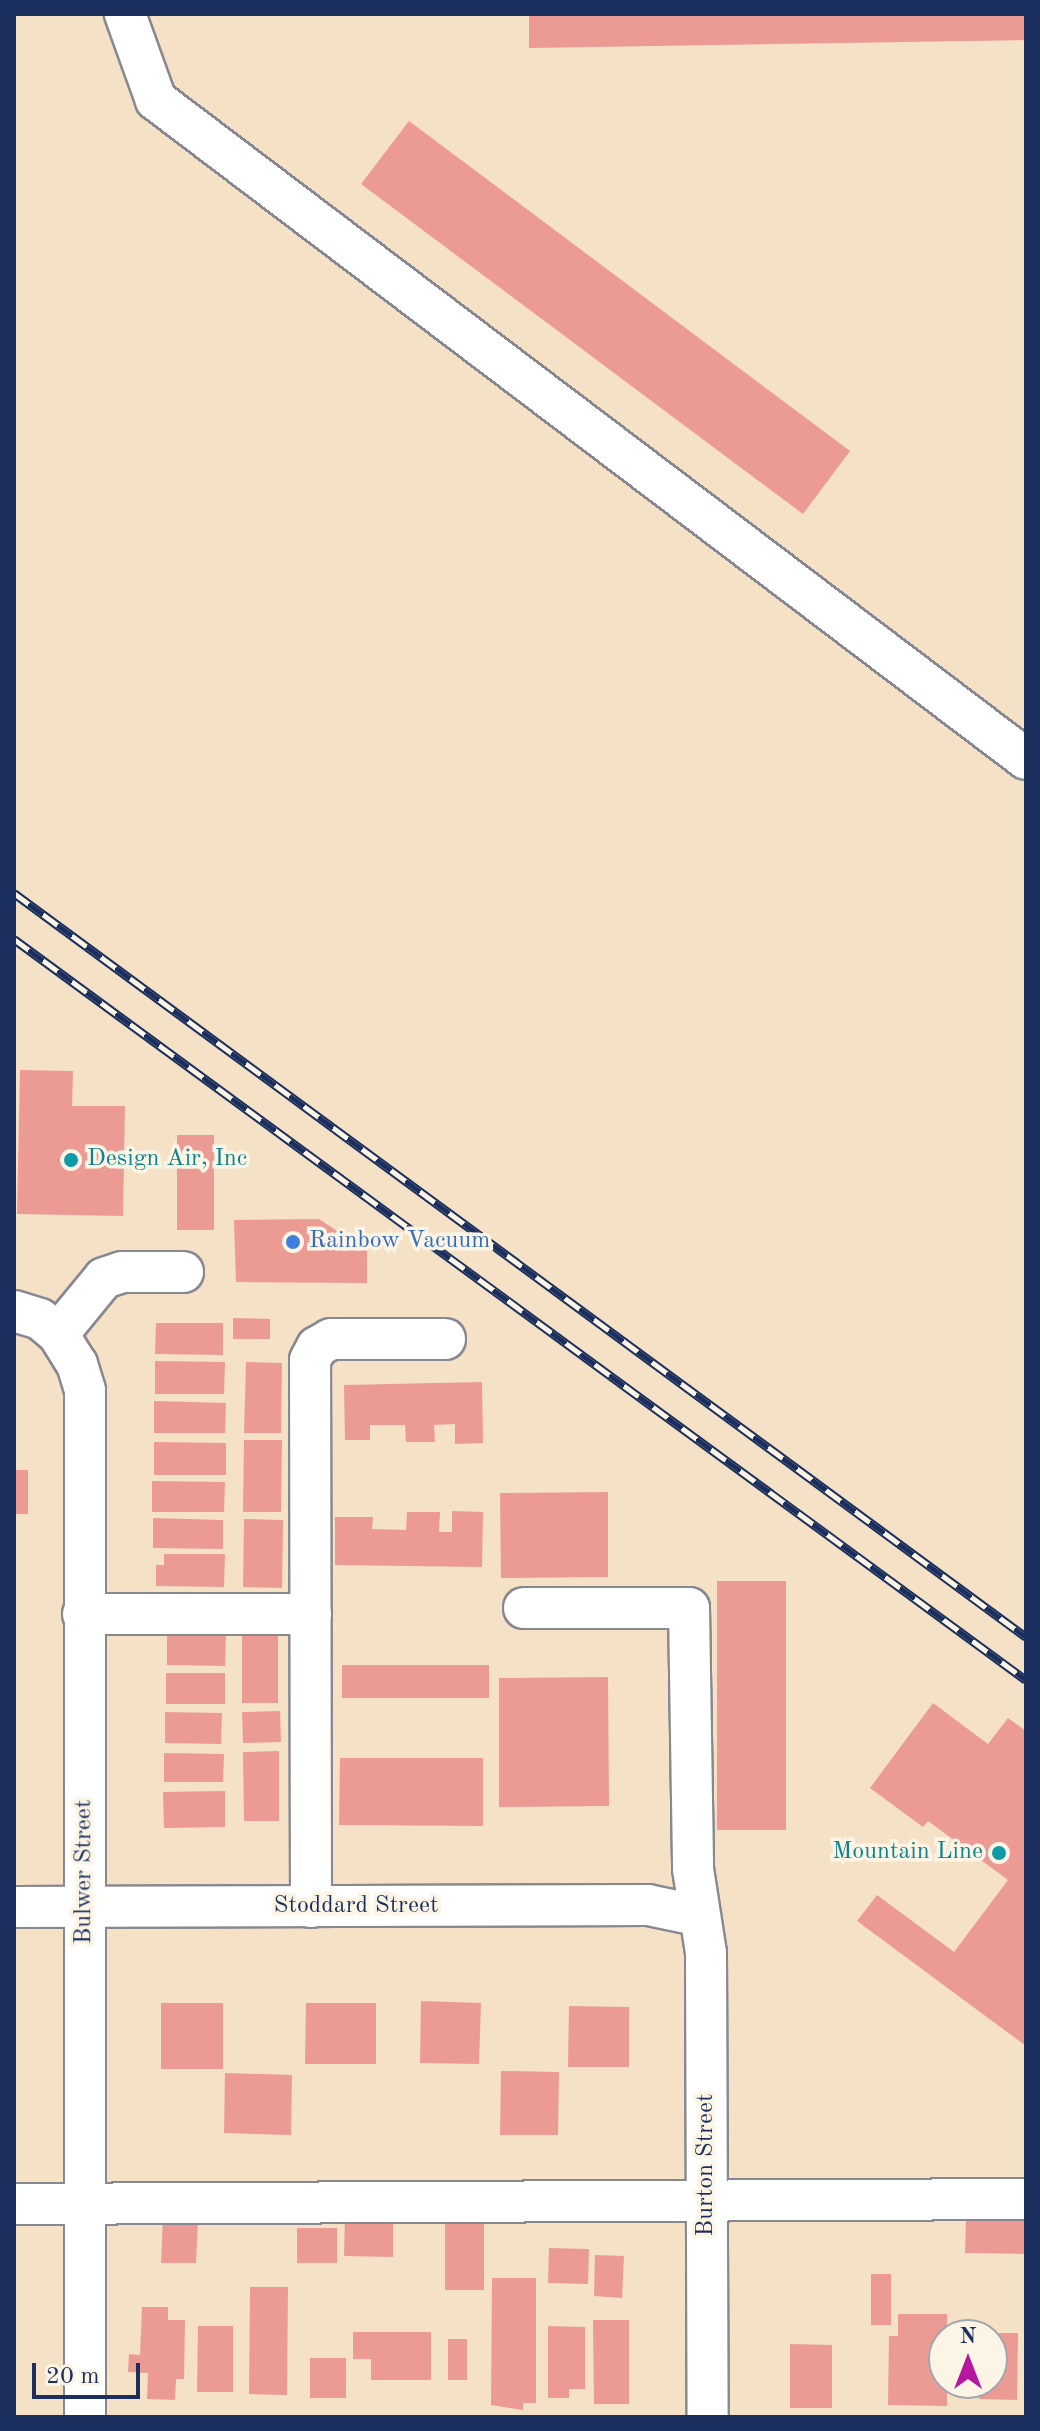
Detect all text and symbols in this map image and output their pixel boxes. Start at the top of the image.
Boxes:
place label: Design Air, Inc [87,1146,247,1174]
marker: Design Air, Inc [62,1151,80,1169]
place label: Rainbow Vacuum [309,1228,490,1256]
marker: Rainbow Vacuum [284,1233,302,1251]
street label: Bulwer Street [71,1800,99,1944]
place label: Mountain Line [832,1839,983,1867]
marker: Mountain Line [990,1844,1008,1862]
street label: Stoddard Street [274,1893,438,1921]
street label: Burton Street [693,2094,721,2236]
north arrow [928,2319,1008,2399]
text: N [960,2326,976,2348]
scale bar [36,2347,144,2397]
text: 20 m [46,2365,100,2389]

